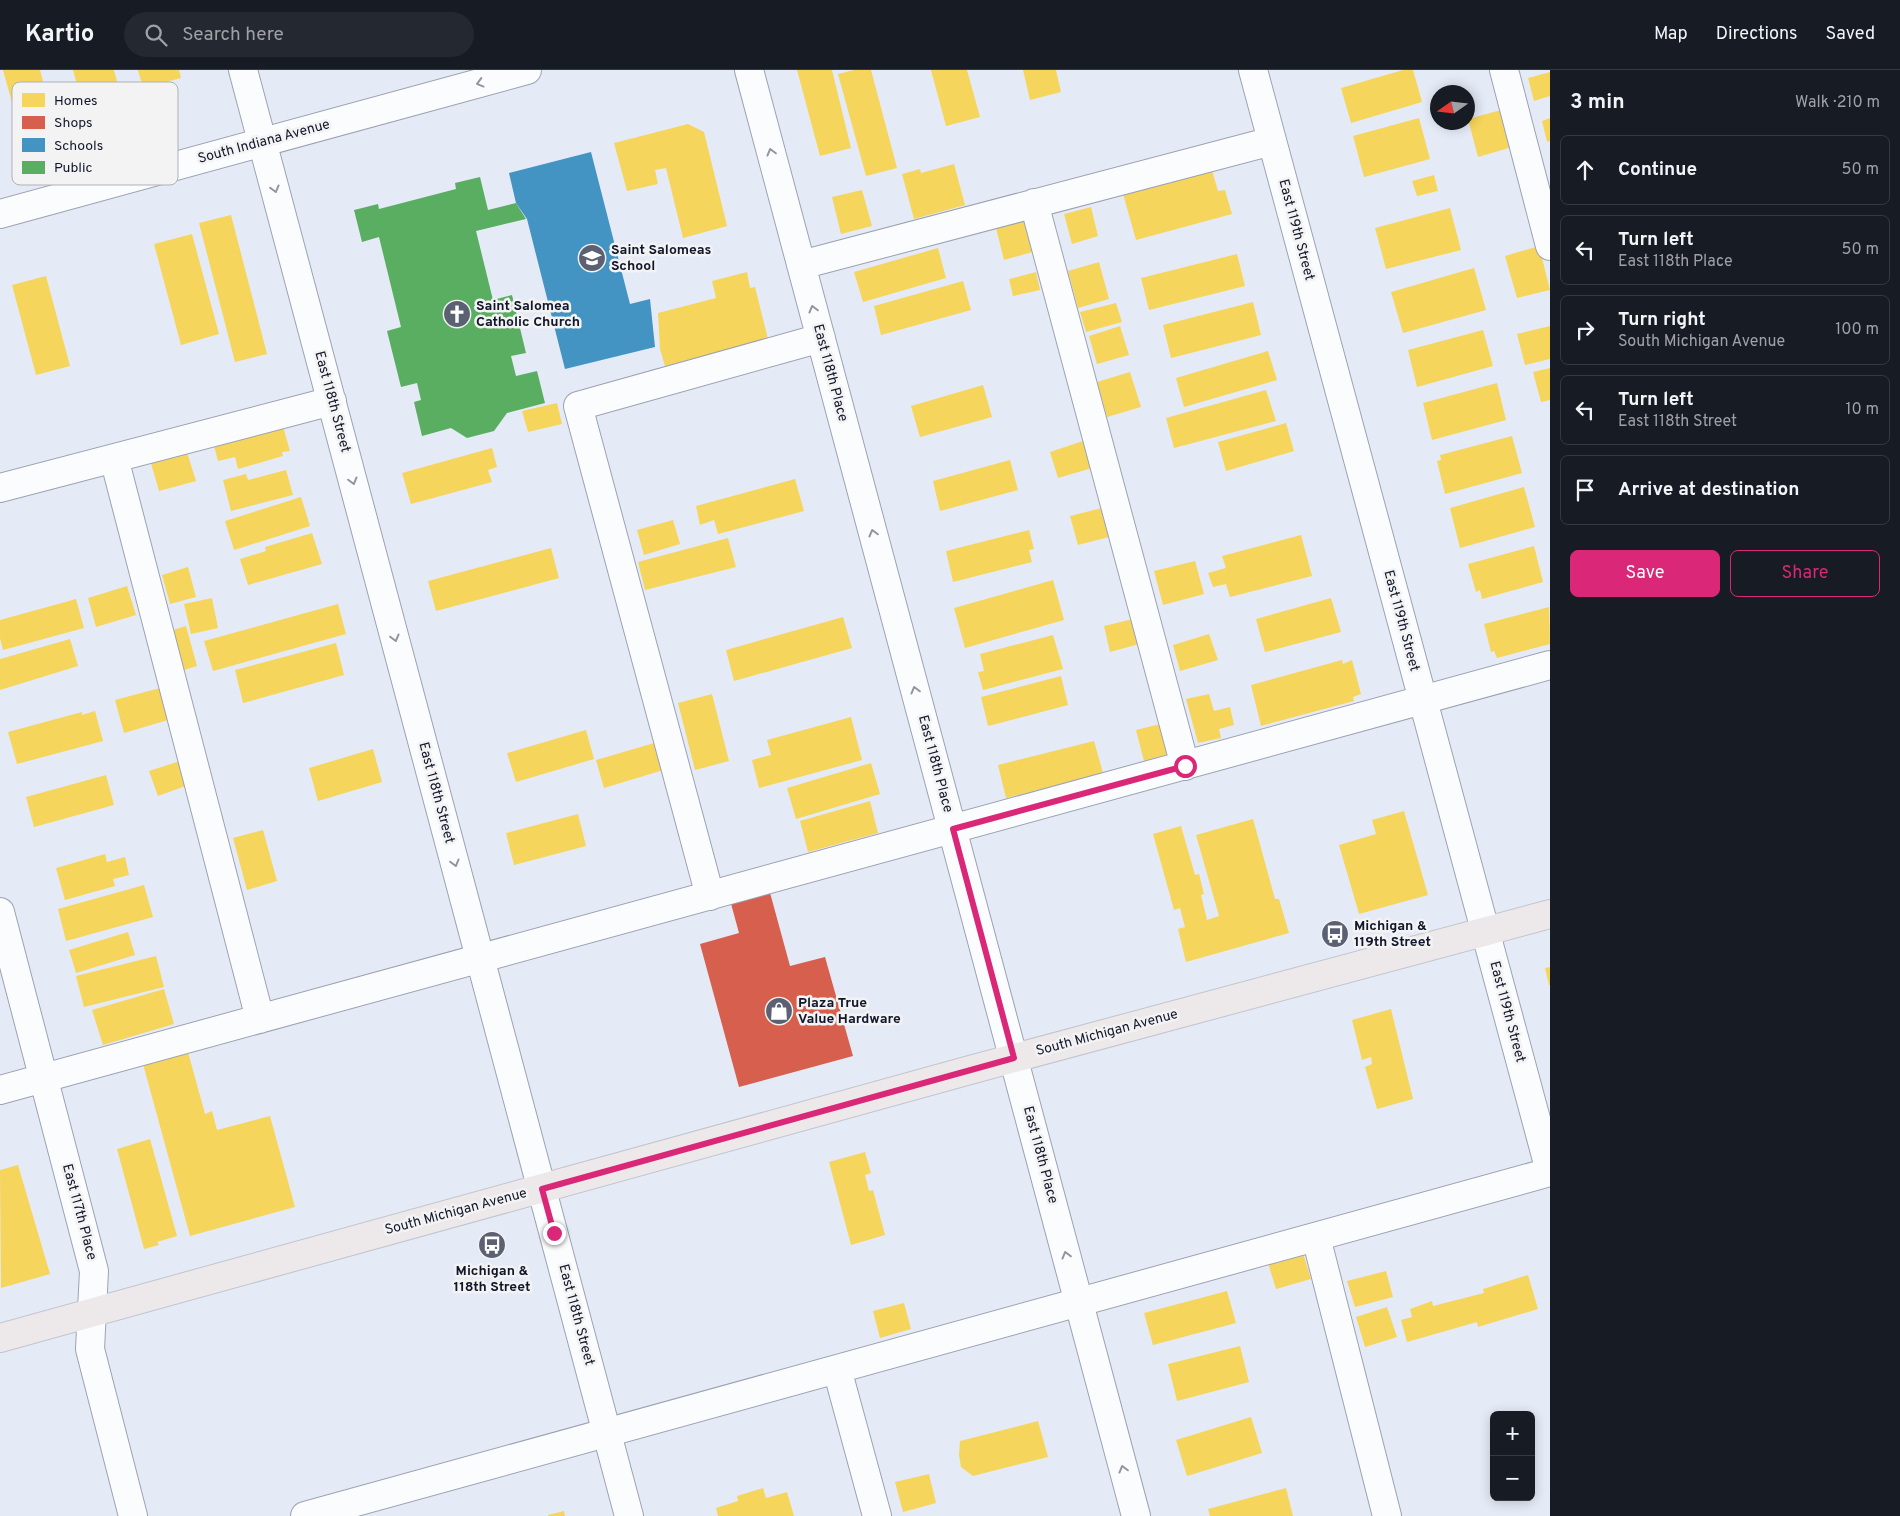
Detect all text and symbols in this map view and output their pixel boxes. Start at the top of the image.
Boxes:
search box [124,12,474,57]
text: Kartio [25,20,94,50]
icon: search [142,21,170,49]
text: Search here [182,23,284,47]
text: Map [1654,23,1688,46]
text: Directions [1716,23,1798,46]
text: Saved [1826,23,1875,46]
one-way arrow [477,77,485,87]
legend [12,82,178,185]
north arrow [1430,85,1475,130]
text: 3 min [1570,89,1625,116]
text: Homes [54,93,98,110]
text: Walk · 210 m [1795,93,1880,113]
text: Shops [54,115,93,132]
street label: South Indiana Avenue [196,116,332,168]
text: Schools [54,138,103,155]
one-way arrow [766,147,777,156]
icon: ahead [1571,156,1599,184]
text: Continue [1618,158,1697,182]
text: Public [54,160,93,177]
text: 50 m [1842,160,1879,180]
street label: East 119th Street [1274,177,1318,283]
one-way arrow [270,184,280,192]
text: Turn left [1618,228,1694,252]
icon: left [1571,236,1599,264]
text: 50 m [1842,240,1879,260]
place label: Saint Salomeas School [611,242,712,275]
school or university icon: Saint Salomeas School [577,243,607,273]
text: East 118th Place [1618,252,1733,272]
place label: Saint Salomea Catholic Church [476,298,580,331]
church icon: Saint Salomea Catholic Church [442,299,472,329]
one-way arrow [808,304,819,313]
text: Turn right [1618,308,1706,332]
icon: right [1571,316,1599,344]
text: 100 m [1835,320,1879,340]
street label: East 118th Place [809,322,851,424]
text: South Michigan Avenue [1618,332,1785,352]
street label: East 118th Street [310,349,354,455]
text: Turn left [1618,388,1694,412]
icon: left [1571,396,1599,424]
text: 10 m [1845,400,1879,420]
text: East 118th Street [1618,412,1737,432]
icon: arrive [1571,476,1599,504]
one-way arrow [347,477,358,486]
text: Arrive at destination [1618,478,1799,502]
one-way arrow [869,530,879,538]
button: Save [1570,550,1720,597]
button: Share [1730,550,1880,597]
street label: East 119th Street [1379,568,1423,674]
one-way arrow [389,634,400,643]
one-way arrow [911,687,921,695]
street label: East 118th Place [914,713,956,815]
street label: East 118th Street [414,740,458,846]
route start [1174,755,1197,778]
one-way arrow [449,858,460,867]
place label: Michigan & 119th Street [1354,918,1431,951]
bus stop icon: Michigan & 119th Street [1320,919,1350,949]
street label: East 119th Street [1485,959,1529,1065]
place label: Plaza True Value Hardware [798,995,901,1028]
shop icon: Plaza True Value Hardware [764,996,794,1026]
street label: South Michigan Avenue [1034,1006,1180,1060]
street label: East 118th Place [1019,1104,1061,1206]
street label: East 117th Place [58,1162,100,1262]
street label: South Michigan Avenue [383,1185,529,1239]
route end [543,1222,566,1245]
bus stop icon: Michigan & 118th Street [477,1230,507,1260]
one-way arrow [1062,1252,1072,1260]
street label: East 118th Street [554,1262,598,1368]
place label: Michigan & 118th Street [454,1263,530,1296]
map controls [1490,1411,1535,1501]
button: + [1490,1411,1535,1456]
button: − [1490,1456,1535,1501]
one-way arrow [1118,1464,1129,1473]

